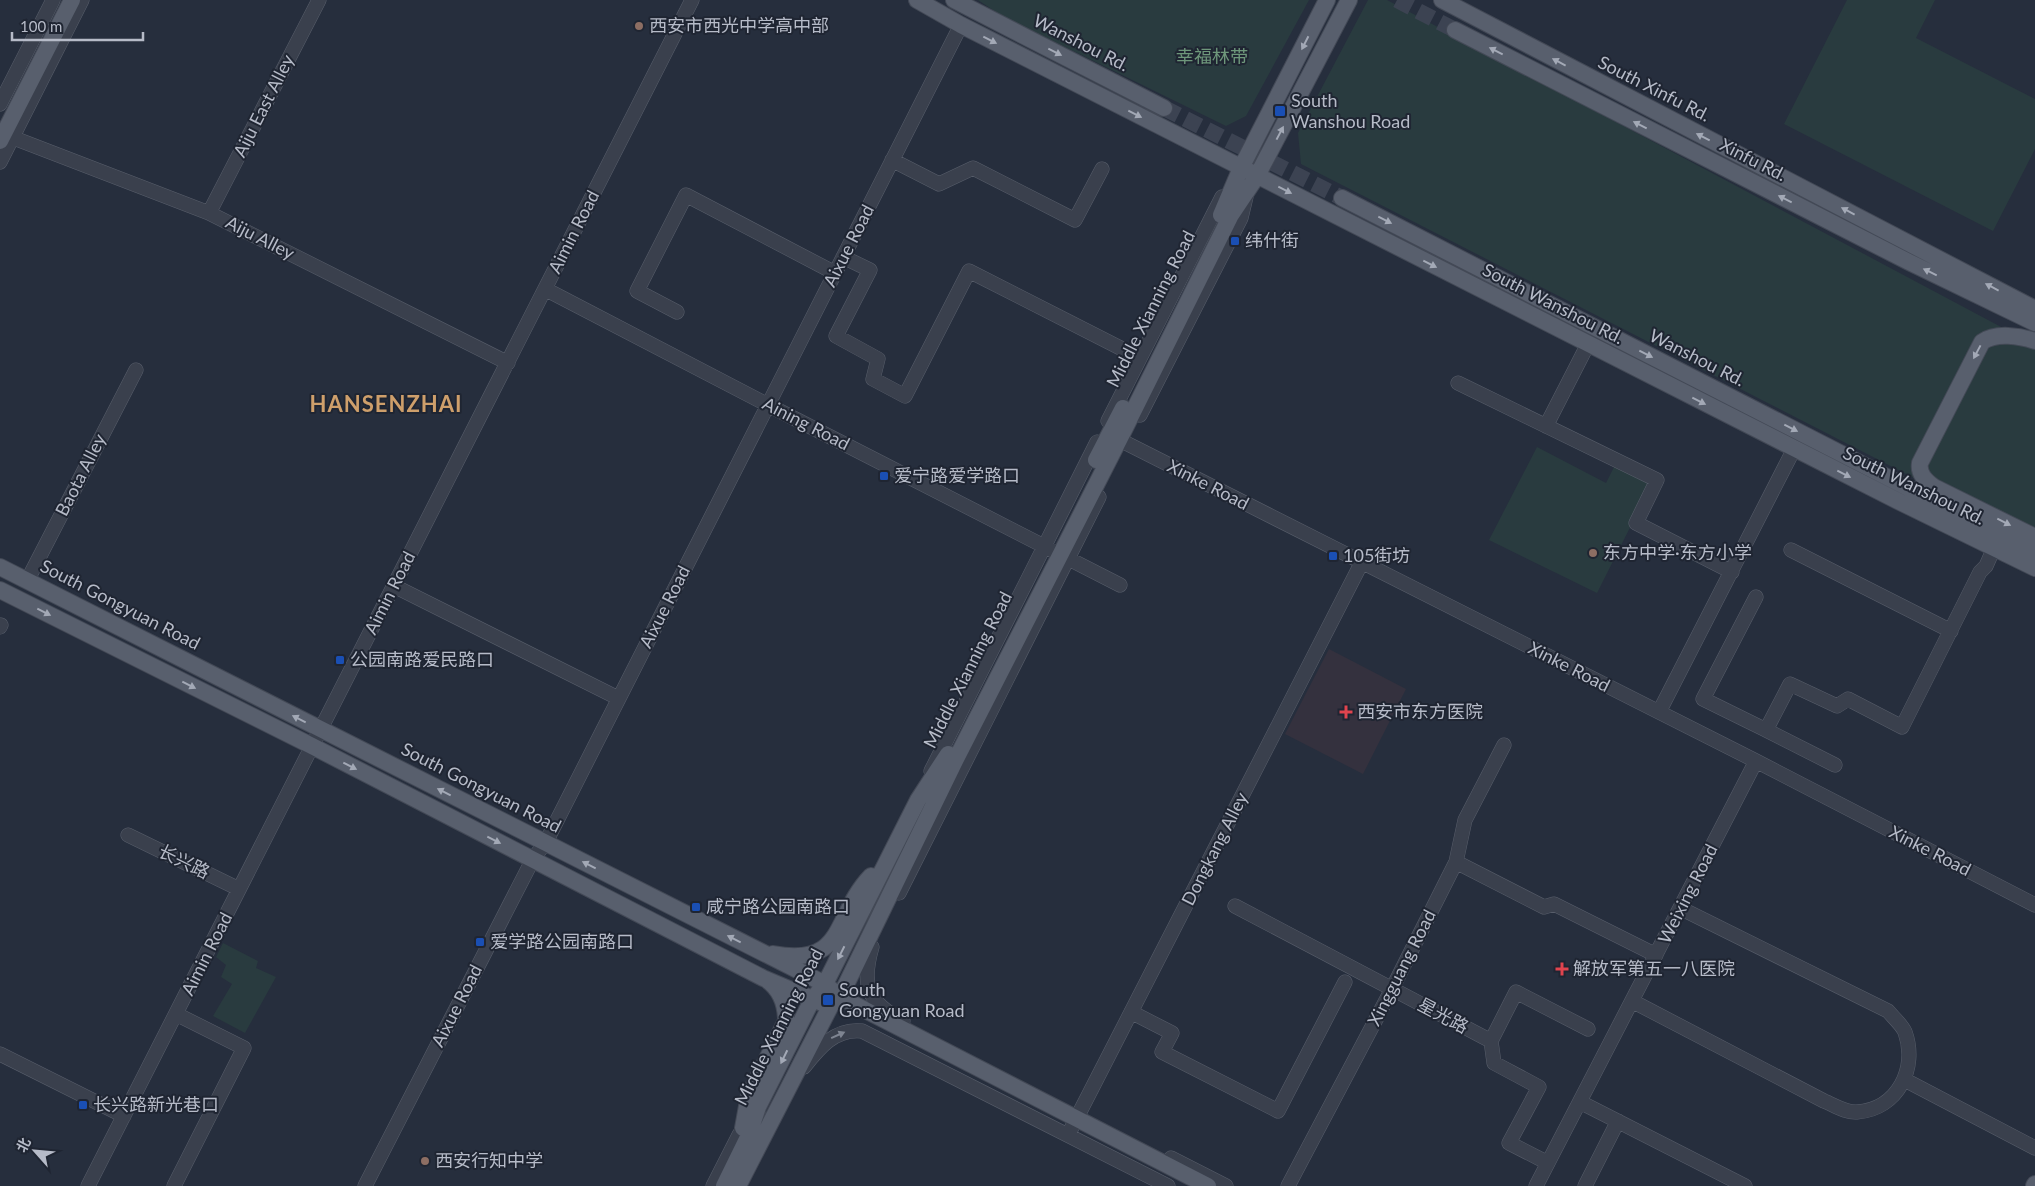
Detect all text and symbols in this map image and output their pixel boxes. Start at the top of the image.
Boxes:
street label: Wanshou Rd. [1030,9,1133,76]
scale bar [12,10,144,42]
place label: 西安市西光中学高中部 [649,14,829,36]
text: 100 m [20,17,62,35]
marker: 西安市西光中学高中部 [633,20,645,32]
one-way arrow [983,36,998,44]
one-way arrow [1301,36,1309,51]
park label: 幸福林带 [1176,45,1248,67]
one-way arrow [1488,47,1503,55]
one-way arrow [1048,48,1062,56]
street label: Aiju East Alley [228,50,299,160]
street label: South Xinfu Rd. [1595,50,1714,126]
one-way arrow [1552,58,1566,66]
place label: South Wanshou Road [1291,89,1410,132]
marker: South Wanshou Road [1273,104,1287,118]
one-way arrow [1128,110,1142,118]
one-way arrow [1633,121,1647,129]
one-way arrow [1275,126,1284,140]
one-way arrow [1696,133,1710,141]
street label: Xinfu Rd. [1716,133,1791,185]
street label: Aimin Road [543,186,603,277]
one-way arrow [1277,186,1292,194]
one-way arrow [1778,195,1792,203]
street label: Aixue Road [818,201,878,290]
one-way arrow [1840,207,1855,215]
street label: Aiju Alley [222,211,299,264]
one-way arrow [1378,216,1392,224]
street label: Middle Xianning Road [1101,227,1199,390]
place label: 纬什街 [1245,229,1299,251]
marker: 纬什街 [1229,235,1241,247]
street label: South Wanshou Rd. [1479,258,1628,348]
one-way arrow [1422,260,1437,268]
one-way arrow [1923,268,1937,276]
one-way arrow [1984,283,1999,291]
street label: Wanshou Rd. [1646,324,1749,391]
one-way arrow [1973,345,1981,360]
one-way arrow [1639,350,1653,358]
district label: HANSENZHAI [310,390,462,417]
street label: Aining Road [759,392,854,454]
one-way arrow [1692,397,1706,405]
one-way arrow [1784,424,1798,432]
street label: Baota Alley [50,429,110,519]
street label: South Wanshou Rd. [1840,441,1989,529]
street label: Xinke Road [1164,454,1253,514]
place label: 爱宁路爱学路口 [894,464,1020,486]
marker: 爱宁路爱学路口 [878,470,890,482]
one-way arrow [1837,470,1851,478]
one-way arrow [1997,518,2011,526]
place label: 东方中学·东方小学 [1603,541,1752,563]
place label: 105街坊 [1343,544,1410,566]
street label: Aimin Road [359,547,419,638]
marker: 东方中学·东方小学 [1587,547,1599,559]
marker: 105街坊 [1327,550,1339,562]
street label: South Gongyuan Road [37,554,204,654]
street label: Aixue Road [634,562,694,651]
street label: Middle Xianning Road [918,588,1016,751]
one-way arrow [36,608,51,616]
street label: Xinke Road [1525,636,1614,696]
place label: 公园南路爱民路口 [350,648,494,670]
marker: 公园南路爱民路口 [334,654,346,666]
one-way arrow [182,681,196,689]
place label: 西安市东方医院 [1357,700,1483,722]
marker: 西安市东方医院 [1339,705,1353,719]
one-way arrow [292,715,306,723]
street label: South Gongyuan Road [398,737,565,837]
one-way arrow [342,762,357,770]
one-way arrow [437,788,451,796]
street label: Dongkang Alley [1176,788,1252,909]
street label: Xinke Road [1886,820,1975,880]
one-way arrow [487,836,501,844]
street label: 长兴路 [155,839,214,883]
street label: Weixing Road [1653,840,1722,947]
one-way arrow [582,861,597,869]
place label: 咸宁路公园南路口 [706,895,850,917]
marker: 咸宁路公园南路口 [690,901,702,913]
street label: Xingguang Road [1362,906,1440,1029]
street label: Aimin Road [176,908,236,999]
place label: 爱学路公园南路口 [490,930,634,952]
one-way arrow [727,935,741,943]
marker: 爱学路公园南路口 [474,936,486,948]
street label: Middle Xianning Road [729,945,827,1108]
one-way arrow [836,945,845,960]
place label: 解放军第五一八医院 [1573,957,1735,979]
street label: Aixue Road [426,961,486,1050]
marker: 解放军第五一八医院 [1555,962,1569,976]
place label: South Gongyuan Road [839,978,965,1021]
marker: South Gongyuan Road [821,993,835,1007]
street label: 星光路 [1414,993,1472,1038]
one-way arrow [831,1031,845,1039]
one-way arrow [779,1049,788,1064]
place label: 长兴路新光巷口 [93,1093,219,1115]
marker: 长兴路新光巷口 [77,1099,89,1111]
north arrow [10,1126,60,1176]
text: 北 [12,1135,34,1155]
place label: 西安行知中学 [435,1149,543,1171]
marker: 西安行知中学 [419,1155,431,1167]

